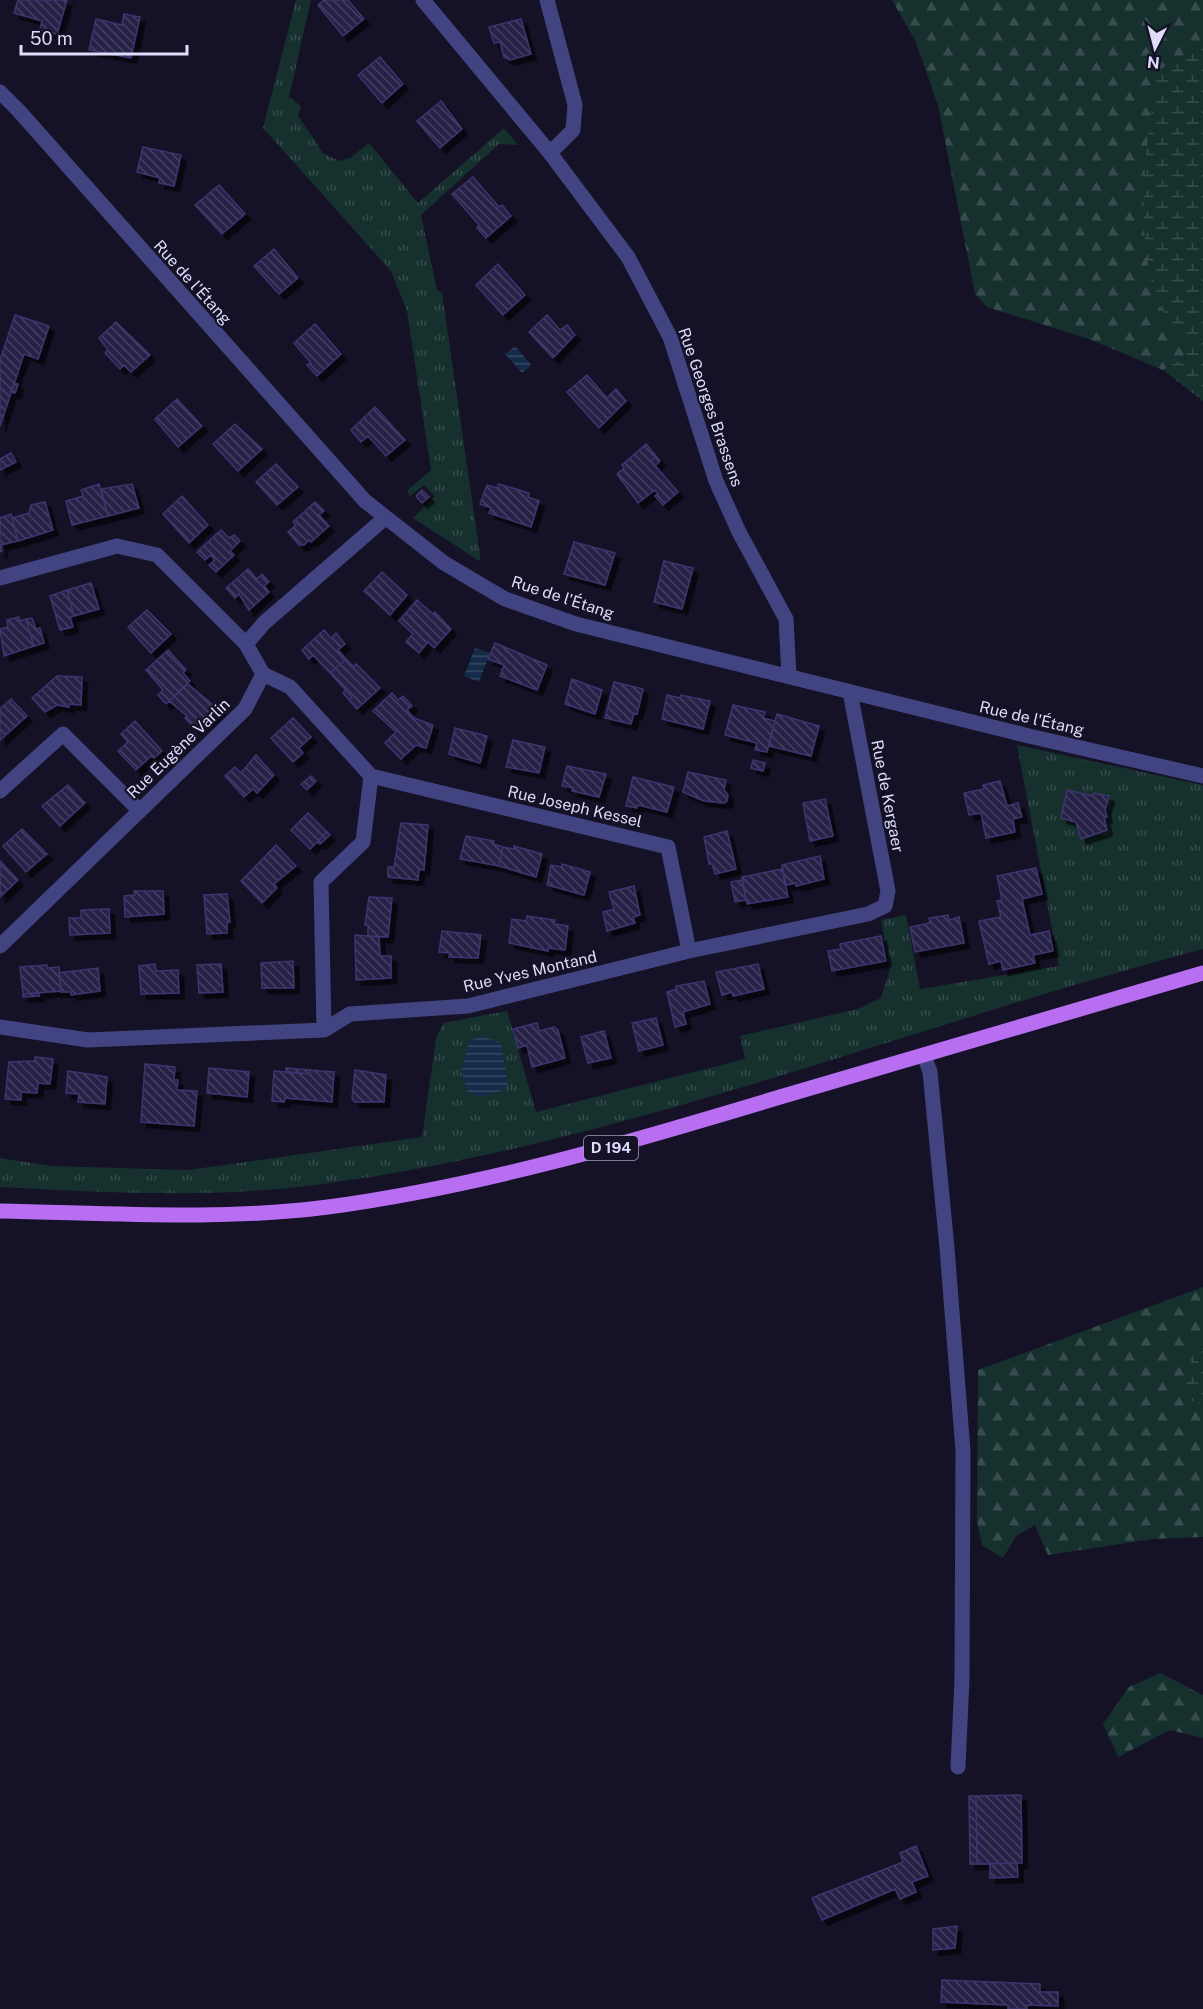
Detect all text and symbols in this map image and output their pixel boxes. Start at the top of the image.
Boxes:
scale bar [21,18,188,56]
north arrow [1125,18,1185,78]
text: 50 m [30,28,73,49]
text: N [1146,52,1161,73]
street label: Rue de l'Étang [150,236,236,328]
street label: Rue Georges Brassens [674,325,747,489]
street label: Rue de l'Étang [509,571,617,623]
street label: Rue Eugène Varlin [123,694,234,802]
street label: Rue de l'Étang [978,696,1086,740]
street label: Rue de Kergaer [867,738,908,854]
street label: Rue Joseph Kessel [506,782,644,831]
street label: Rue Yves Montand [461,947,599,996]
road number: D 194 [584,1136,638,1160]

